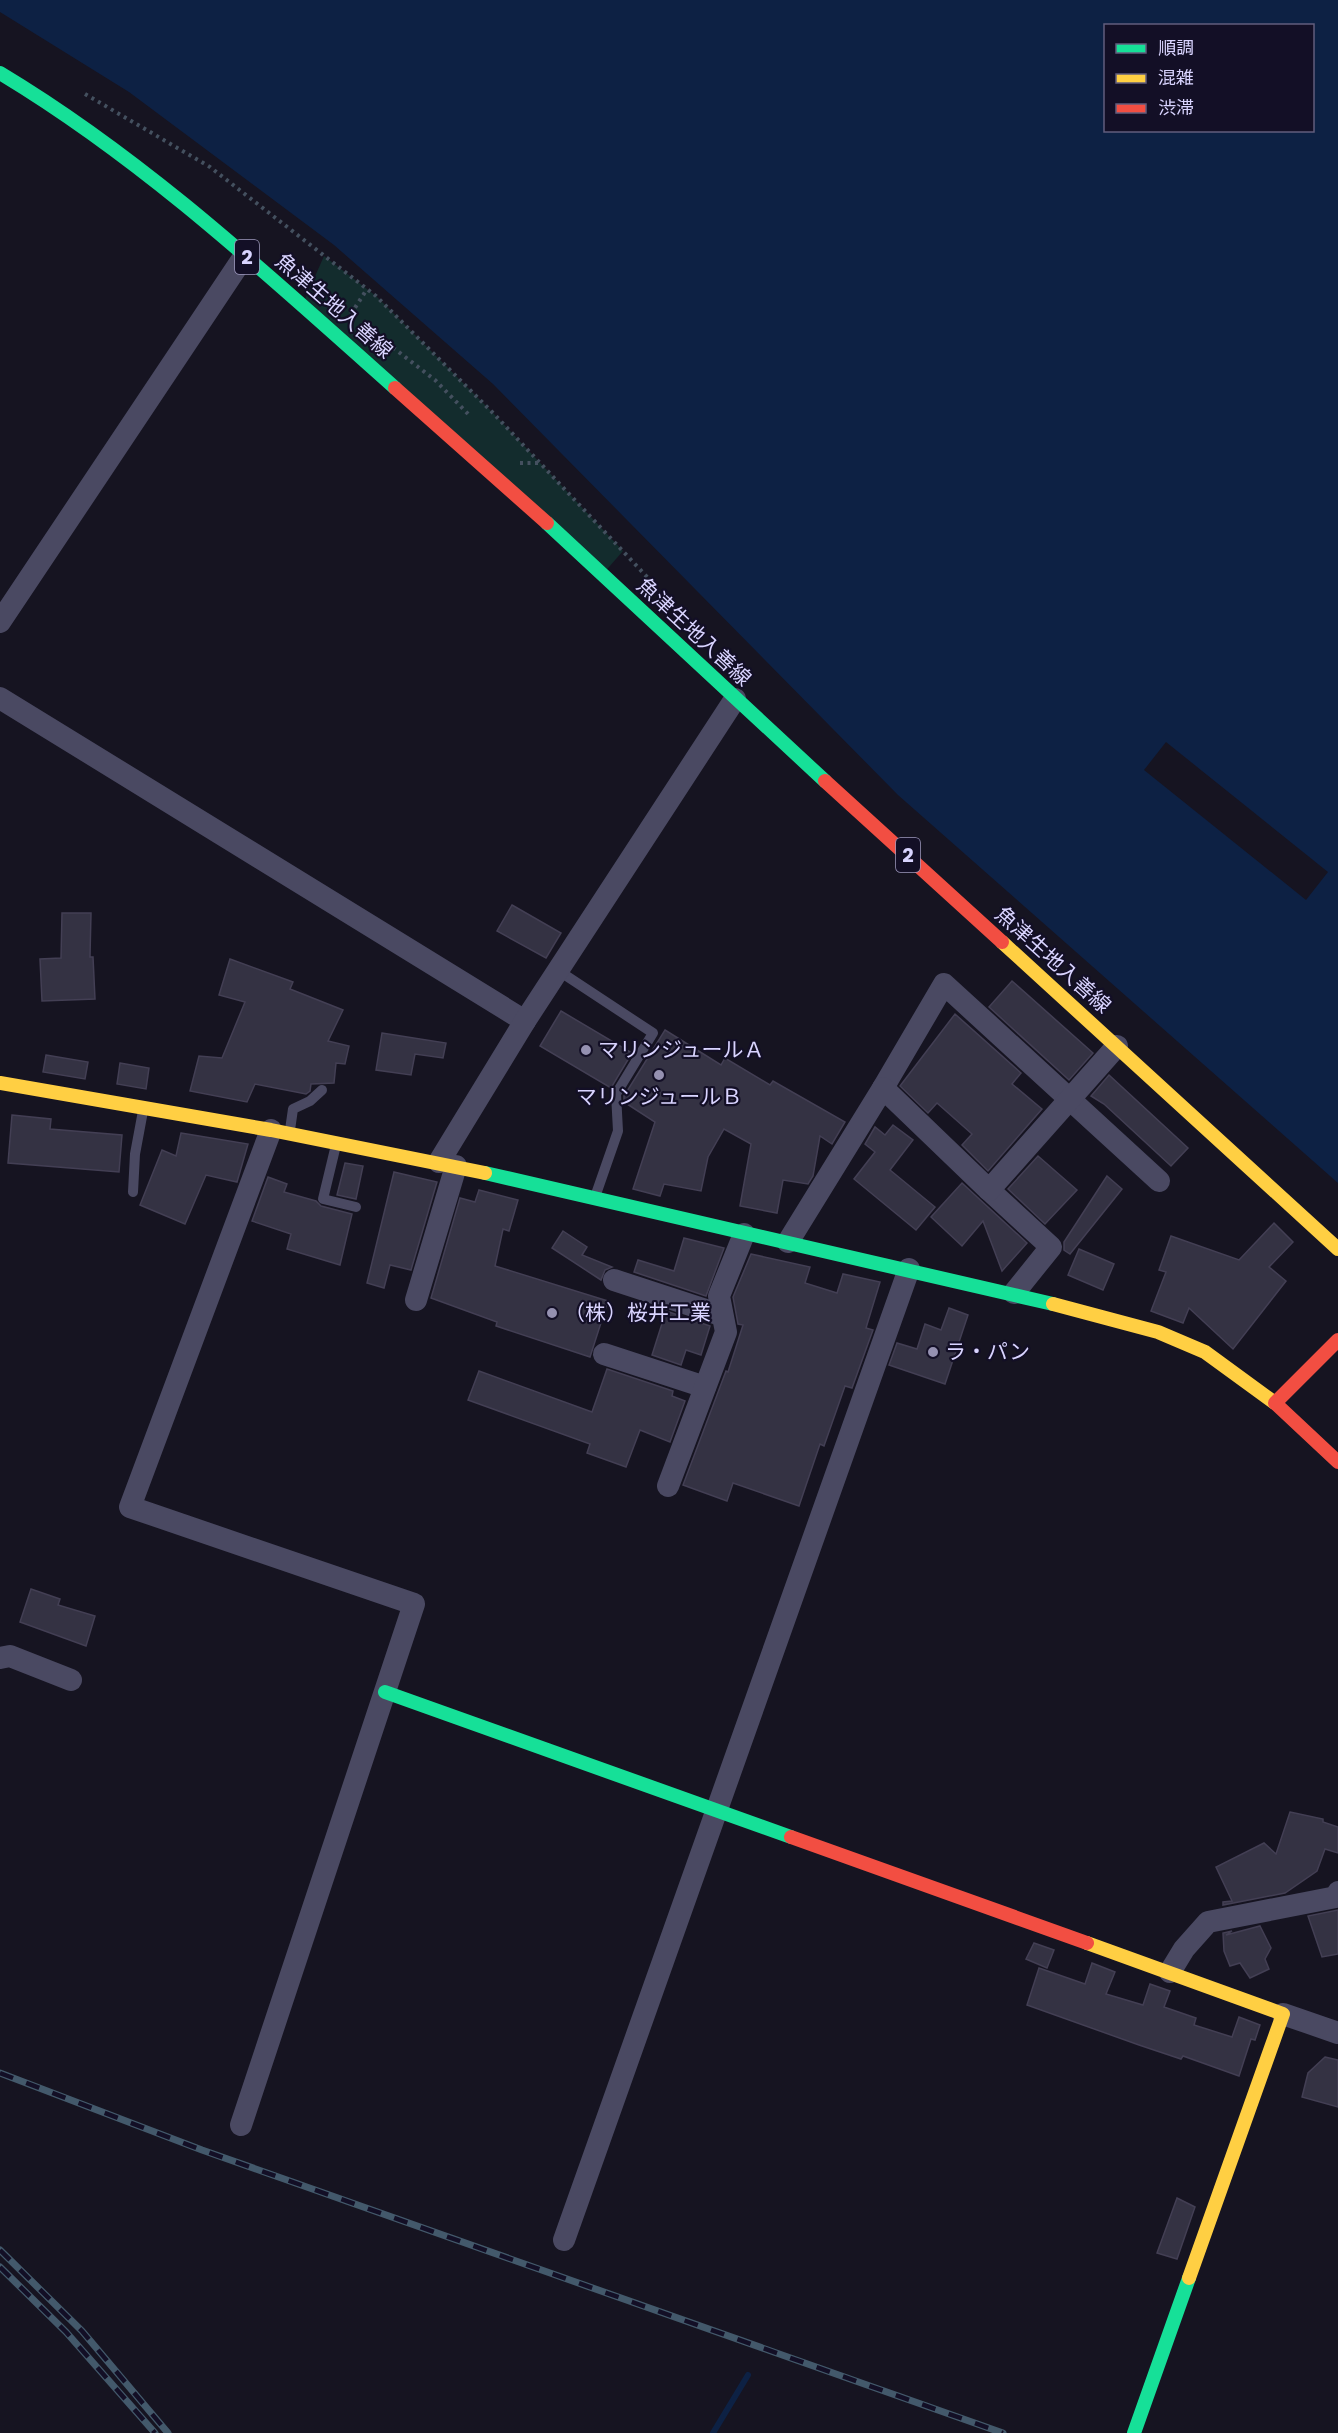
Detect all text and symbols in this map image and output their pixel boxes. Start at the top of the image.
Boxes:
legend [1104,24,1314,132]
text: 順調 [1158,35,1194,60]
text: 混雑 [1158,65,1194,90]
text: 渋滞 [1158,95,1194,120]
road number: 2 [235,240,259,274]
street label: 魚津生地入善線 [269,246,399,365]
street label: 魚津生地入善線 [631,571,758,692]
road number: 2 [896,838,920,872]
street label: 魚津生地入善線 [989,900,1118,1020]
place label: マリンジュールＡ [598,1035,765,1064]
marker: マリンジュールＡ [579,1043,593,1057]
marker: マリンジュールＢ [652,1068,666,1082]
place label: マリンジュールＢ [576,1082,742,1111]
place label: （株）桜井工業 [564,1298,711,1327]
marker: （株）桜井工業 [545,1306,559,1320]
place label: ラ・パン [945,1337,1030,1366]
marker: ラ・パン [926,1345,940,1359]

